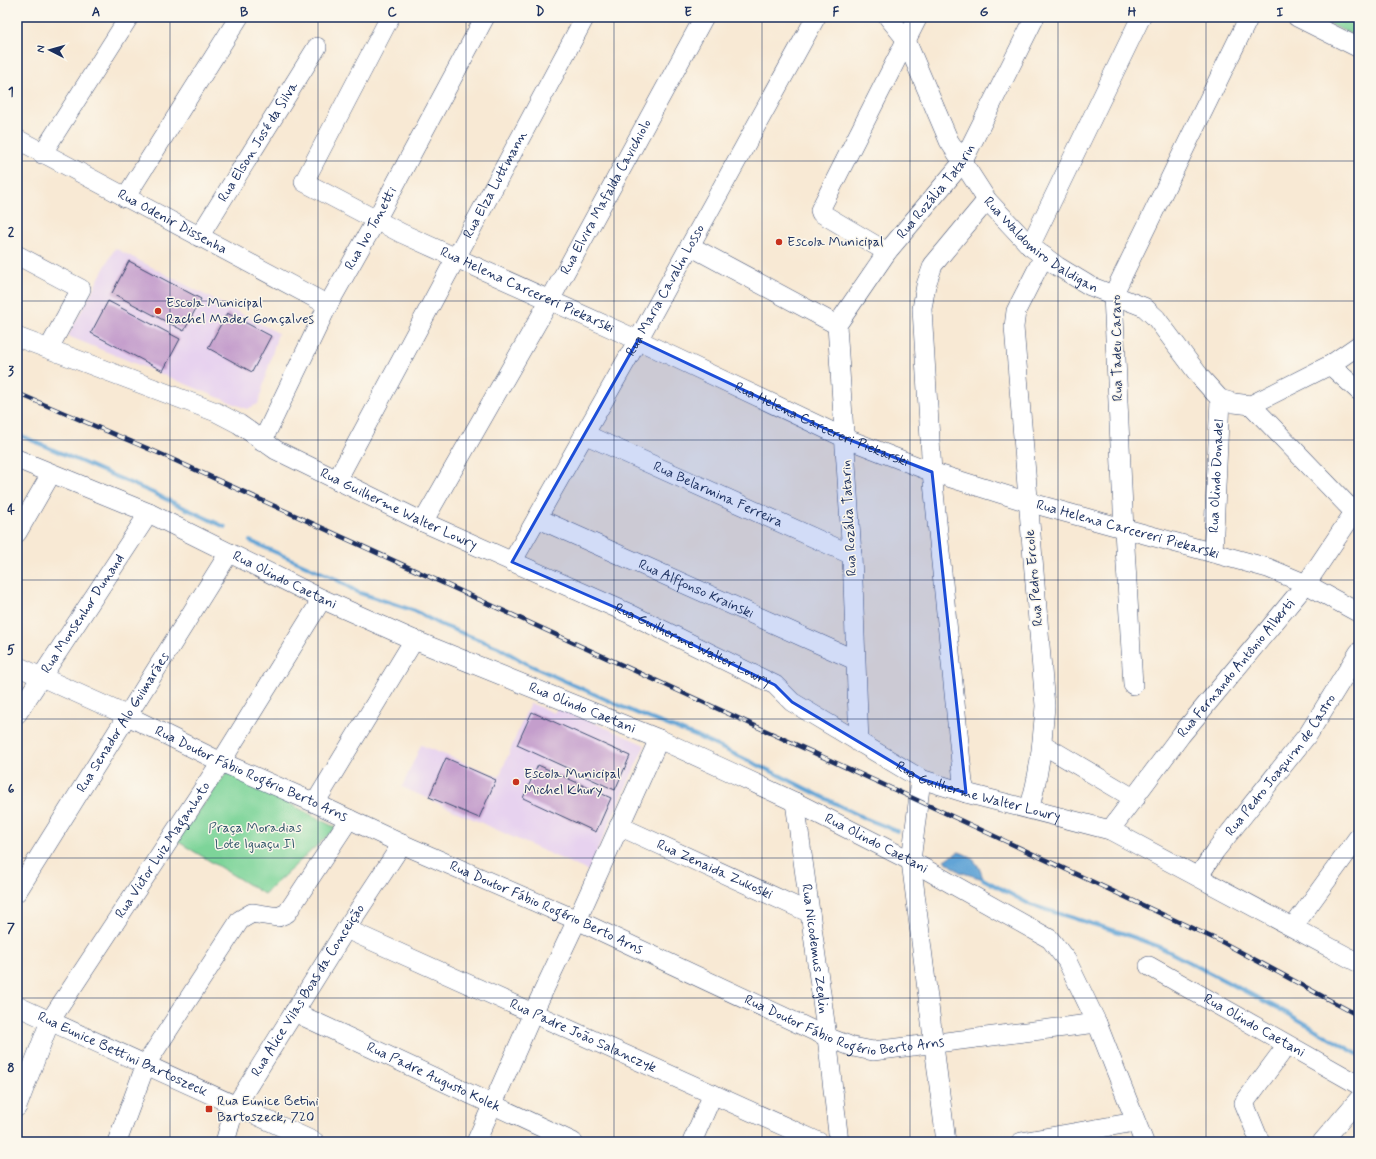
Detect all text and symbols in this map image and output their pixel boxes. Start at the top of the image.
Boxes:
text: A [92,4,100,21]
text: B [240,4,249,21]
text: C [387,4,397,21]
text: D [536,4,545,21]
text: E [684,4,692,21]
text: F [833,4,840,21]
text: G [980,4,989,21]
text: H [1128,4,1137,21]
text: I [1277,4,1284,21]
north arrow [30,30,70,70]
text: N [34,45,48,53]
street label: Rua Elson José da Silva [214,78,303,205]
text: 1 [8,84,14,101]
street label: Rua Elvira Mafalda Cavichiolo [556,116,656,278]
street label: Rua Elza Luttmann [459,128,531,242]
street label: Rua Rozália Tatarin [893,141,979,243]
street label: Rua Ivo Tonetti [341,184,401,273]
street label: Rua Odenir Dissenha [114,185,230,259]
street label: Rua Waldomiro Daldigan [979,193,1101,297]
street label: Rua Maria Cavalin Losso [622,221,709,359]
text: 2 [8,224,15,241]
place label: Escola Municipal [787,233,883,251]
marker: Escola Municipal [774,237,784,247]
street label: Rua Helena Carcereri Piekarski [437,243,617,337]
place label: Escola Municipal Rachel Mader Gonçalves [166,294,314,328]
street label: Rua Tadeu Cararo [1107,294,1127,402]
marker: Escola Municipal Rachel Mader Gonçalves [153,306,163,316]
text: 3 [8,363,14,380]
street label: Rua Helena Carcereri Piekarski [732,378,911,471]
street label: Rua Olindo Donadel [1205,419,1228,533]
street label: Rua Belarmina Ferreira [650,457,786,532]
street label: Rua Rozália Tatarin [837,459,861,577]
street label: Rua Guilherme Walter Lowry [317,464,480,554]
street label: Rua Helena Carcereri Piekarski [1034,496,1221,563]
text: 4 [7,502,15,519]
street label: Rua Pedro Ercole [1021,528,1047,627]
street label: Rua Olindo Caetani [230,547,340,613]
street label: Rua Monsenhor Dunand [37,551,129,677]
street label: Rua Alffonso Krainski [635,555,756,623]
street label: Rua Fernando Antônio Alberti [1173,595,1299,741]
street label: Rua Guilherme Walter Lowry [612,599,774,691]
text: 5 [7,642,15,659]
street label: Rua Senador Alo Guimarães [72,649,174,796]
street label: Rua Olindo Caetani [526,678,638,738]
street label: Rua Pedro Joaquim de Castro [1221,691,1340,840]
street label: Rua Doutor Fábio Rogério Berto Arns [152,722,351,826]
street label: Rua Guilherme Walter Lowry [893,757,1062,826]
place label: Escola Municipal Michel Khury [524,765,620,799]
marker: Escola Municipal Michel Khury [511,777,521,787]
street label: Rua Victor Luiz Maganhoto [111,778,215,922]
text: 6 [8,781,15,798]
street label: Rua Olindo Caetani [822,810,931,878]
park label: Praça Moradias Lote Iguaçu II [208,819,302,853]
street label: Rua Zenaida Zukoski [654,835,775,904]
street label: Rua Doutor Fábio Rogério Berto Arns [447,857,647,959]
street label: Rua Nicodemus Zeglin [797,883,833,1015]
street label: Rua Alice Vilas Boas da Conceição [247,901,369,1080]
text: 7 [7,920,15,937]
street label: Rua Olindo Caetani [1200,990,1308,1062]
street label: Rua Doutor Fábio Rogério Berto Arns [742,991,946,1060]
street label: Rua Padre João Salanczyk [507,995,659,1077]
street label: Rua Eunice Bettini Bartoszeck [35,1008,210,1101]
street label: Rua Padre Augusto Kolek [364,1038,504,1116]
text: 8 [7,1060,15,1077]
place label: Rua Eunice Betini Bartoszeck, 720 [217,1092,319,1126]
marker: Rua Eunice Betini Bartoszeck, 720 [204,1104,214,1114]

